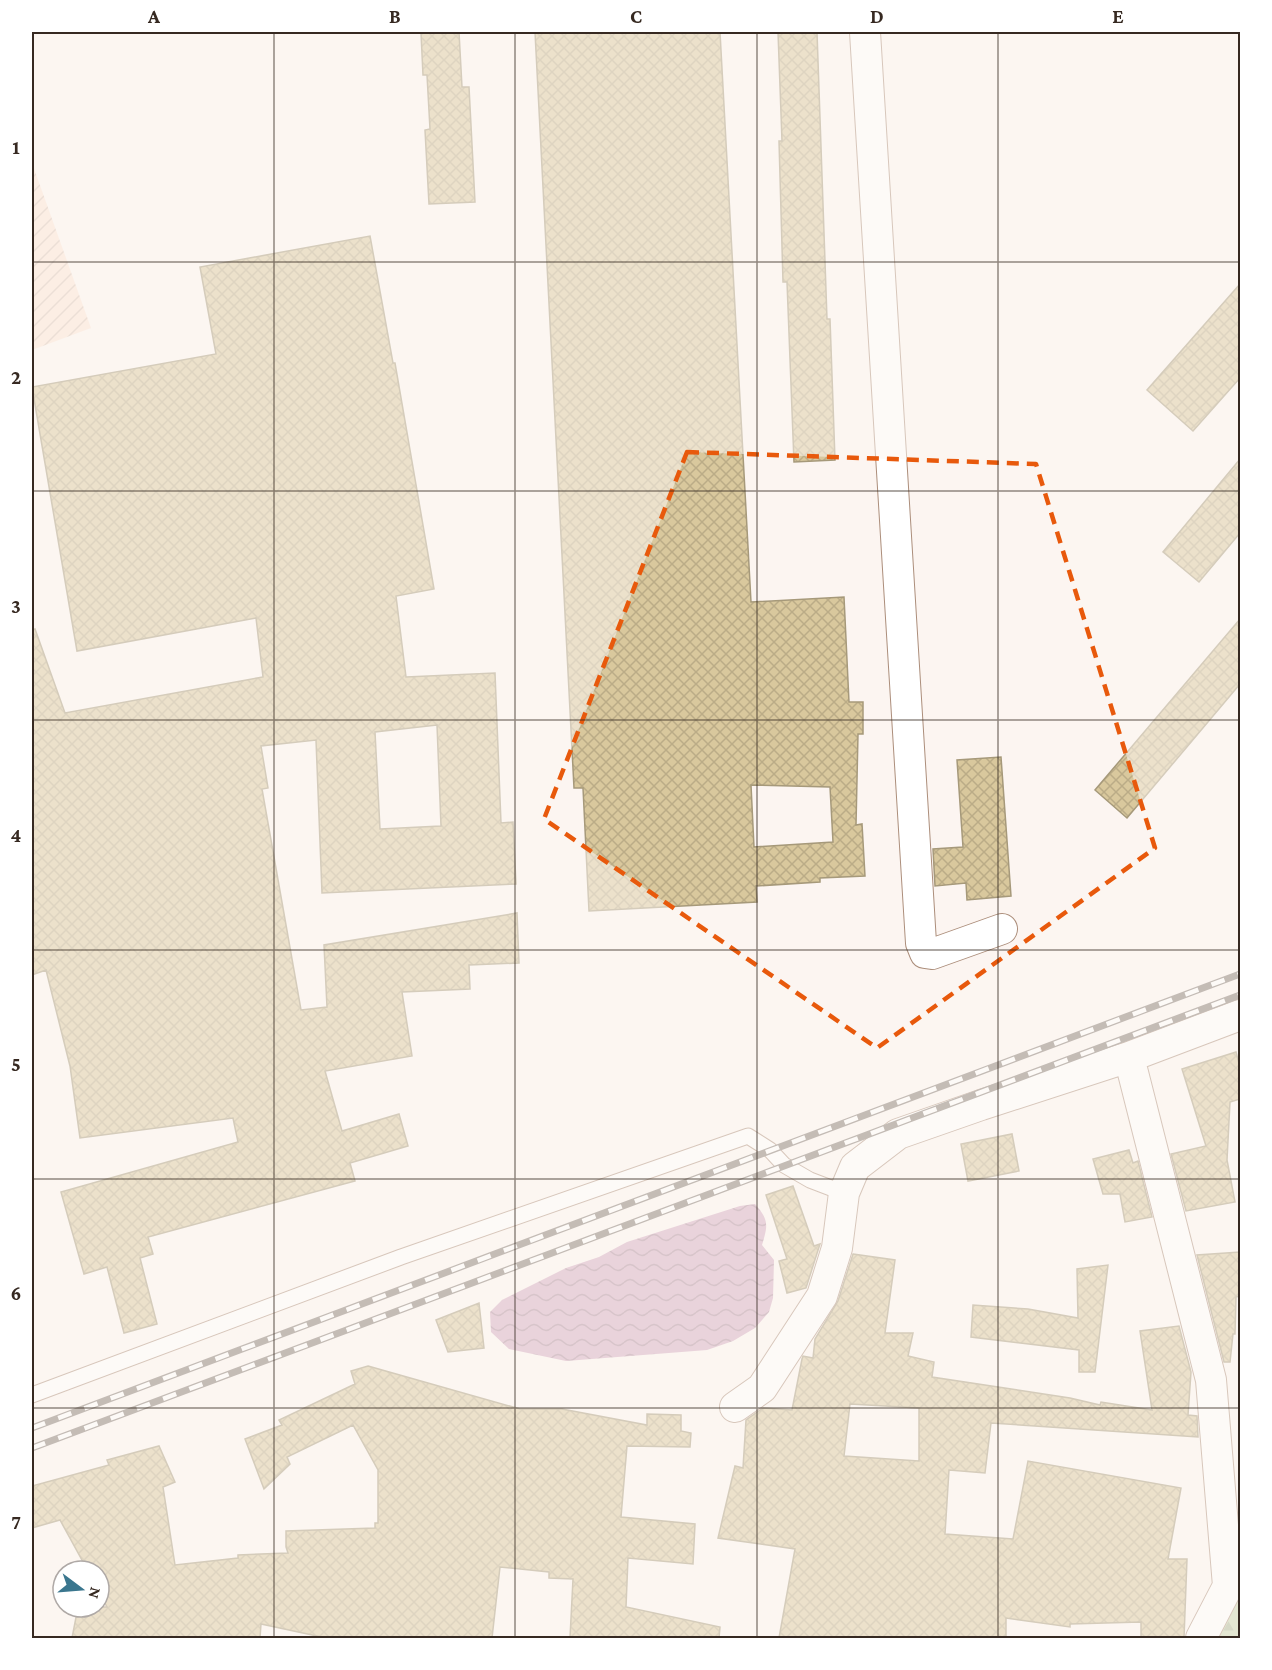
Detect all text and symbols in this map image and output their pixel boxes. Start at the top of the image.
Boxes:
text: A [147,5,161,27]
text: B [389,5,401,27]
text: C [630,5,642,27]
text: D [870,5,884,27]
text: E [1112,5,1124,27]
text: 1 [12,136,20,158]
text: 2 [11,366,21,388]
text: 3 [11,595,21,617]
text: 4 [11,824,22,846]
text: 5 [11,1053,21,1075]
text: 6 [11,1282,21,1304]
text: 7 [11,1511,21,1533]
north arrow [51,1559,111,1619]
text: N [85,1585,105,1601]

